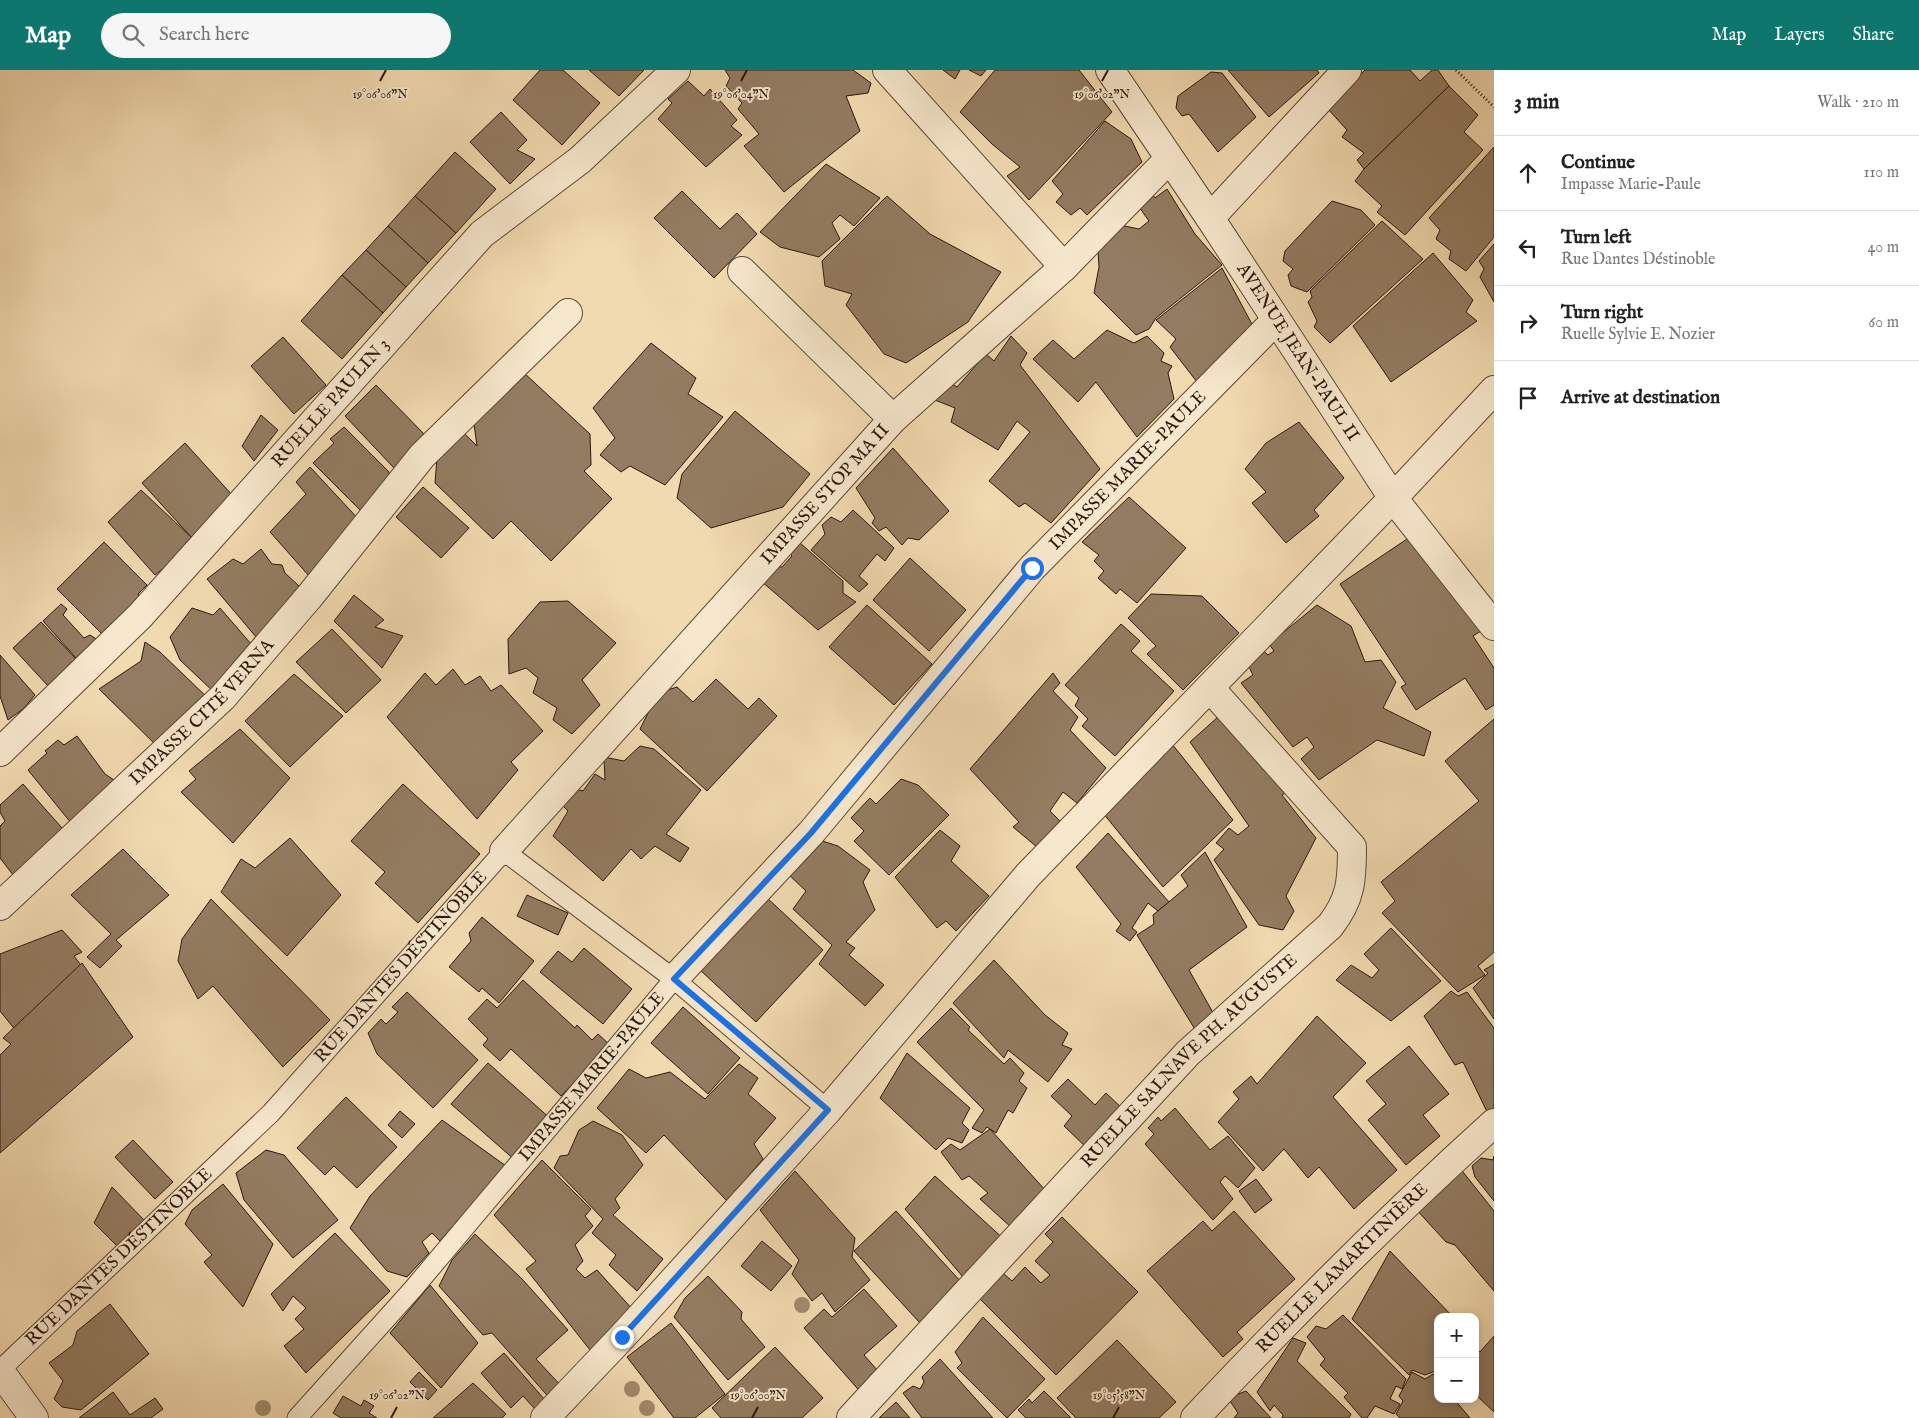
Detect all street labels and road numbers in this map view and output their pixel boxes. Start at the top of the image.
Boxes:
street label: AVENUE JEAN-PAUL II [1231,258,1364,446]
street label: RUELLE PAULIN 3 [267,333,395,473]
street label: IMPASSE MARIE-PAULE [1044,386,1211,555]
street label: IMPASSE STOP MA II [756,419,895,569]
street label: IMPASSE CITÉ VERNA [125,634,280,790]
street label: RUE DANTES DÉSTINOBLE [309,866,492,1068]
street label: RUELLE SALNAVE PH. AUGUSTE [1076,949,1302,1173]
street label: IMPASSE MARIE-PAULE [514,987,670,1166]
street label: RUE DANTES DÉSTINOBLE [21,1163,217,1351]
street label: RUELLE LAMARTINIÈRE [1251,1178,1433,1358]

